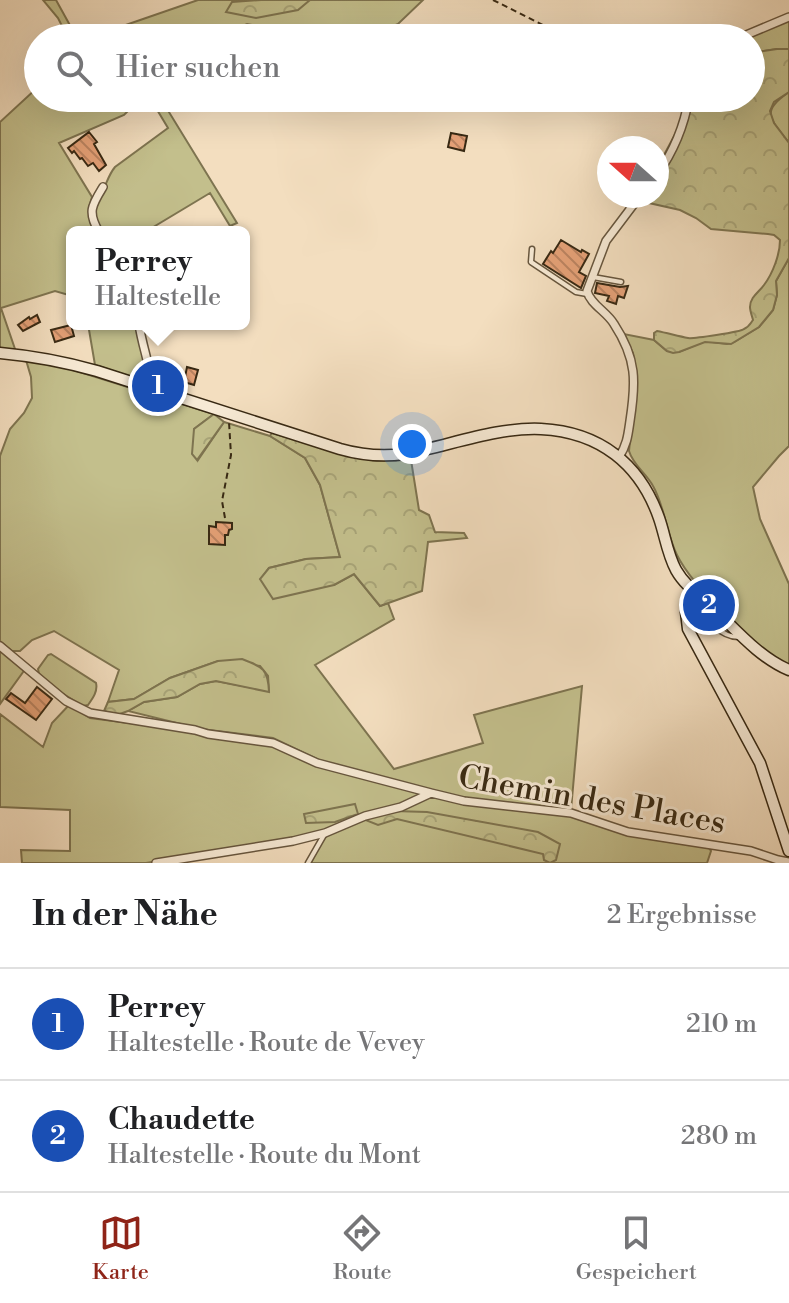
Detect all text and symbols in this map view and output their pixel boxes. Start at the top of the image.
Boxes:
search box [24,24,765,112]
icon: search [52,46,96,90]
text: Hier suchen [116,49,280,87]
north arrow [597,136,669,208]
popup [66,226,250,330]
text: Perrey [95,243,192,281]
text: Haltestelle [95,281,221,313]
pin: 1 [132,356,184,416]
your location [392,424,432,464]
pin: 2 [683,575,735,635]
street label: Chemin des Places [455,757,728,843]
text: In der Nähe [32,894,218,936]
text: 2 Ergebnisse [607,899,757,931]
text: Perrey [108,989,205,1027]
text: 1 [52,1008,64,1040]
text: 210 m [686,1008,757,1040]
text: Haltestelle · Route de Vevey [108,1027,425,1059]
text: Chaudette [108,1101,255,1139]
text: 2 [50,1120,66,1152]
text: 280 m [681,1120,757,1152]
text: Haltestelle · Route du Mont [108,1139,421,1171]
tab: Karte [92,1211,149,1286]
tab: Route [333,1211,392,1286]
tab: Gespeichert [576,1211,697,1286]

